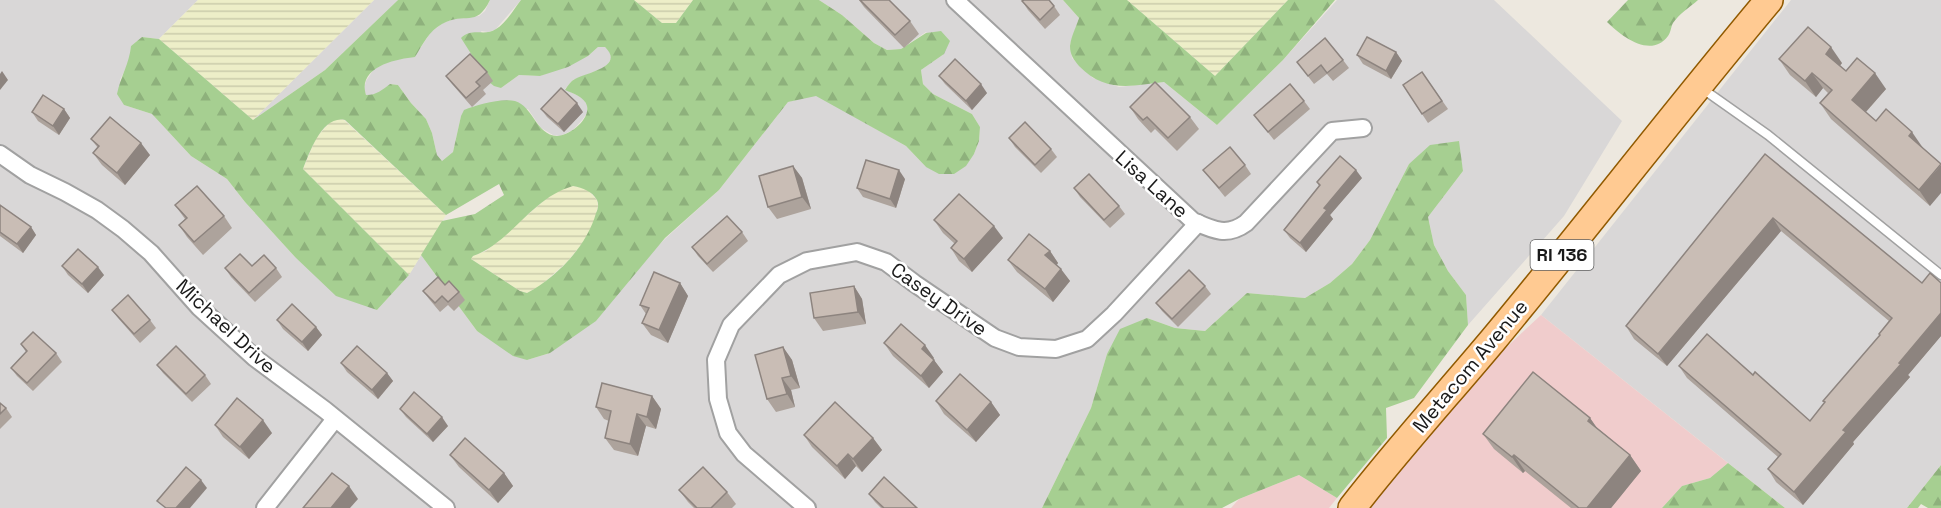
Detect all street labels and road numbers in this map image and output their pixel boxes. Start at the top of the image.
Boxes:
street label: Lisa Lane [1110,144,1194,224]
road number: RI 136 [1530,240,1594,270]
street label: Casey Drive [886,256,992,342]
street label: Michael Drive [171,273,281,379]
street label: Metacom Avenue [1407,294,1533,438]

